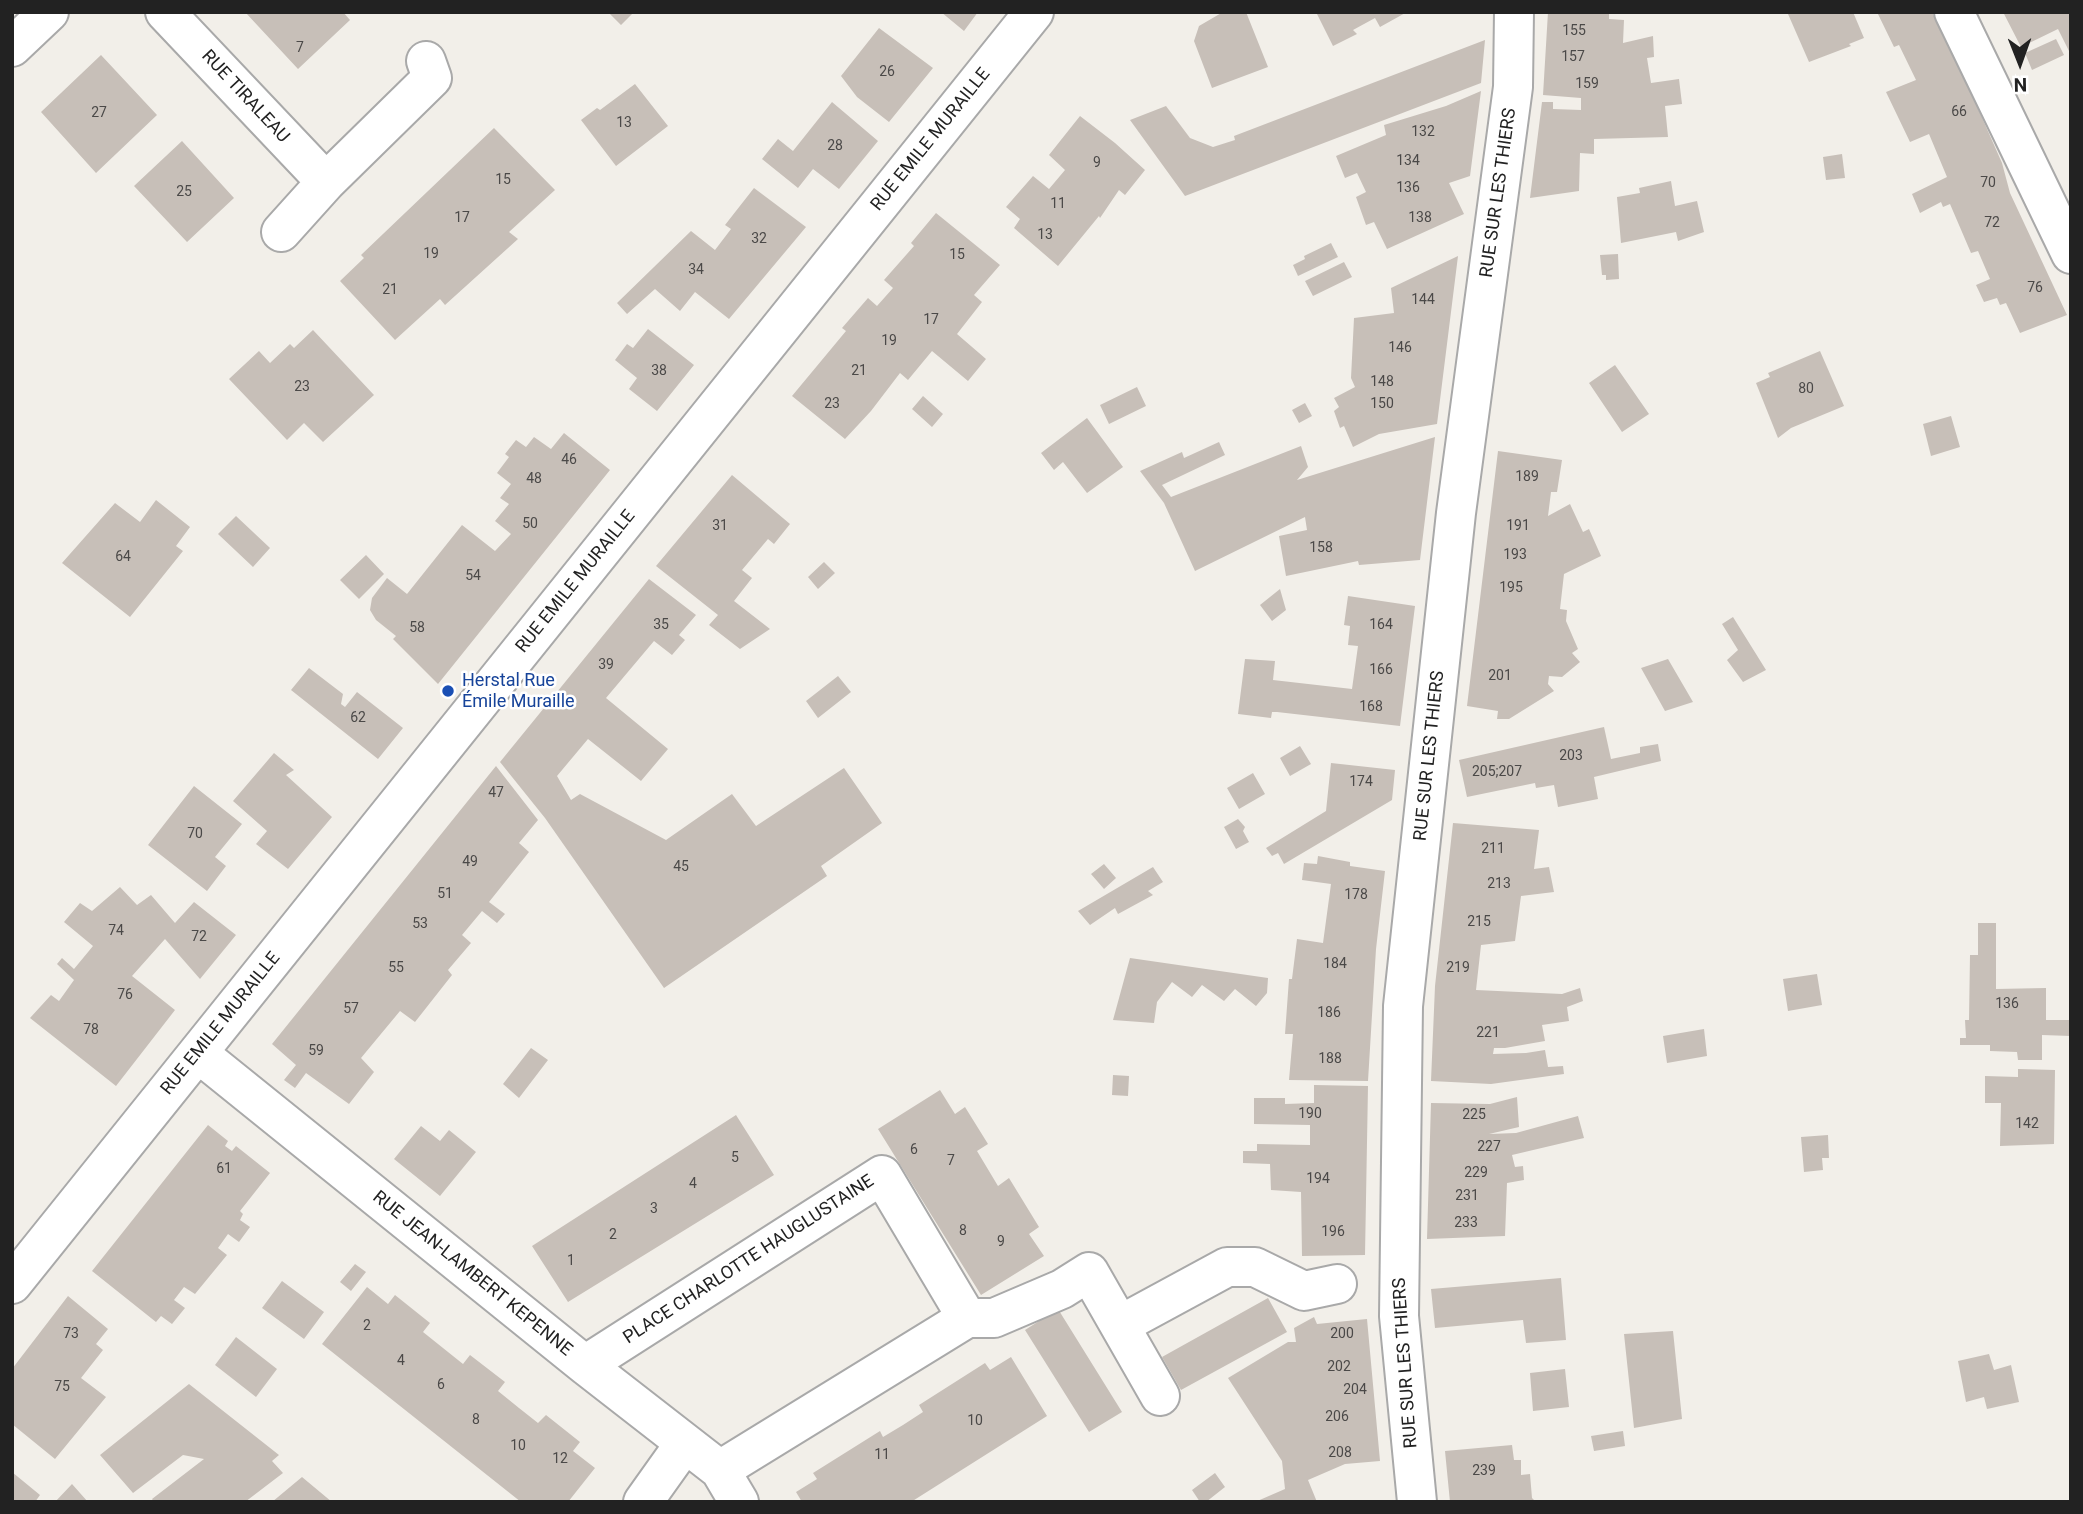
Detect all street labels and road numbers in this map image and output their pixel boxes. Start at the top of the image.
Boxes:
street label: RUE TIRALEAU [196,46,294,148]
street label: RUE EMILE MURAILLE [867,64,995,216]
street label: RUE SUR LES THIERS [1476,107,1522,279]
street label: RUE EMILE MURAILLE [512,506,640,658]
street label: RUE SUR LES THIERS [1410,670,1450,842]
street label: RUE EMILE MURAILLE [157,948,285,1100]
street label: PLACE CHARLOTTE HAUGLUSTAINE [620,1171,878,1349]
street label: RUE JEAN-LAMBERT KEPENNE [368,1187,576,1361]
street label: RUE SUR LES THIERS [1389,1277,1423,1449]

